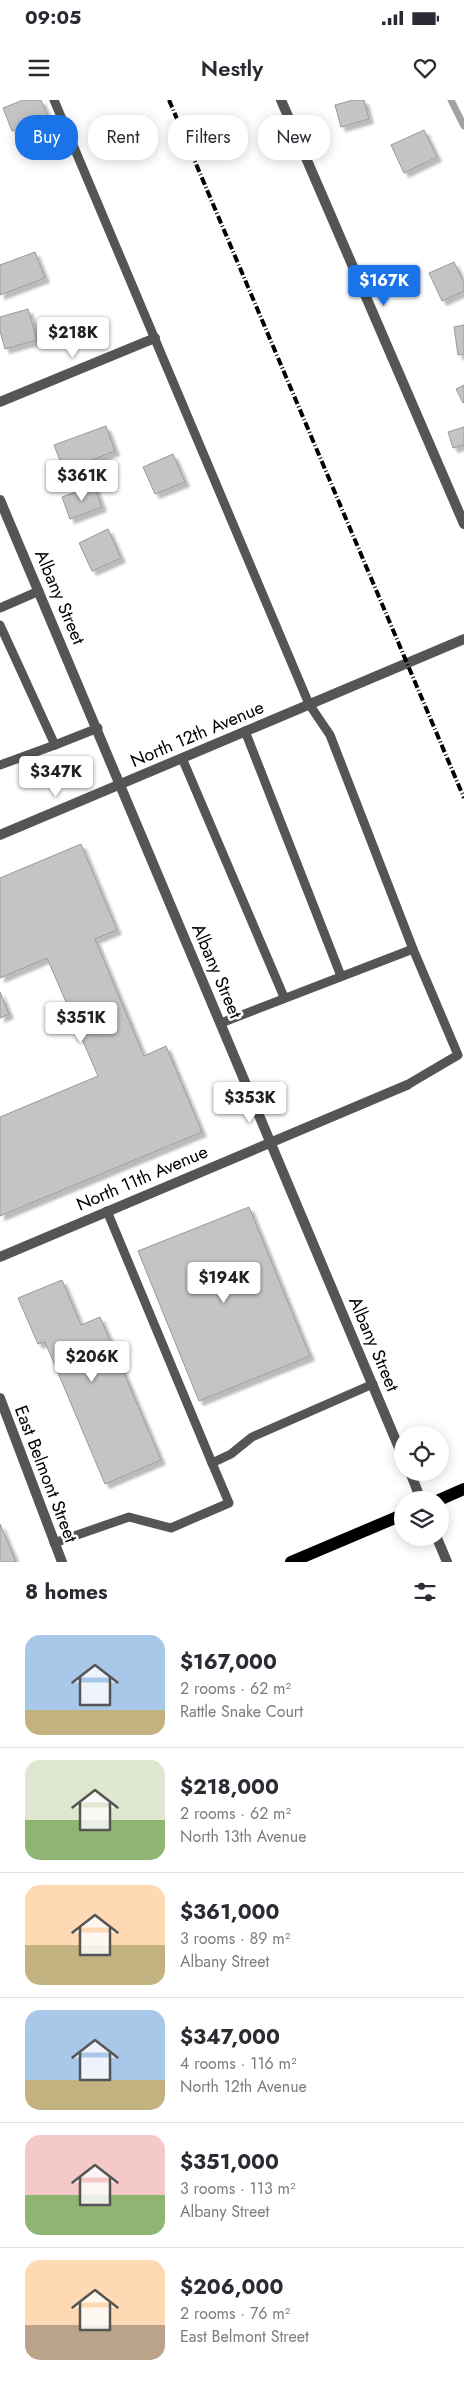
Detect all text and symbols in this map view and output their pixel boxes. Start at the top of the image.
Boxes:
text: 09:05 [25,4,81,31]
text: Nestly [201,52,263,84]
icon: menu [25,54,53,82]
icon: heart [411,54,439,82]
chip: Buy [15,115,78,160]
chip: Rent [88,115,158,160]
chip: Filters [168,115,248,160]
chip: New [258,115,330,160]
pin: $167K [349,264,419,307]
text: $167K [359,269,409,292]
pin: $218K [38,316,108,359]
text: $218K [48,321,98,344]
pin: $361K [47,460,117,502]
text: $361K [57,464,107,487]
street label: Albany Street [28,546,92,649]
street label: North 12th Avenue [126,694,268,774]
pin: $347K [21,756,91,798]
text: $347K [30,760,82,783]
street label: Albany Street [185,920,249,1023]
pin: $351K [46,1002,116,1044]
text: $351K [56,1006,106,1029]
pin: $353K [215,1082,285,1124]
text: $353K [224,1086,276,1109]
street label: North 11th Avenue [72,1139,212,1217]
pin: $194K [189,1262,259,1304]
text: $194K [198,1266,250,1289]
street label: Albany Street [342,1293,406,1396]
pin: $206K [57,1340,127,1383]
text: $206K [66,1345,118,1368]
street label: East Belmont Street [8,1402,84,1547]
map controls [394,1426,449,1546]
button: locate [394,1426,449,1481]
button: layers [394,1491,449,1546]
text: 8 homes [25,1577,108,1607]
icon: filters [411,1578,439,1606]
text: $167,000 [180,1647,277,1677]
icon: home [65,1655,125,1715]
text: 2 rooms · 62 m² [180,1677,291,1700]
text: Rattle Snake Court [180,1700,303,1723]
text: $218,000 [180,1772,279,1802]
icon: home [65,1780,125,1840]
text: 2 rooms · 62 m² [180,1802,291,1825]
text: North 13th Avenue [180,1825,306,1848]
text: $361,000 [180,1897,279,1927]
icon: home [65,1905,125,1965]
text: 3 rooms · 89 m² [180,1927,290,1950]
text: Albany Street [180,1950,269,1973]
text: $347,000 [180,2022,280,2052]
icon: home [65,2030,125,2090]
text: 4 rooms · 116 m² [180,2052,297,2075]
text: North 12th Avenue [180,2075,307,2098]
text: $351,000 [180,2147,279,2177]
icon: home [65,2155,125,2215]
text: 3 rooms · 113 m² [180,2177,296,2200]
text: Albany Street [180,2200,269,2223]
text: $206,000 [180,2272,283,2302]
icon: home [65,2280,125,2340]
text: 2 rooms · 76 m² [180,2302,290,2325]
text: East Belmont Street [180,2325,309,2348]

